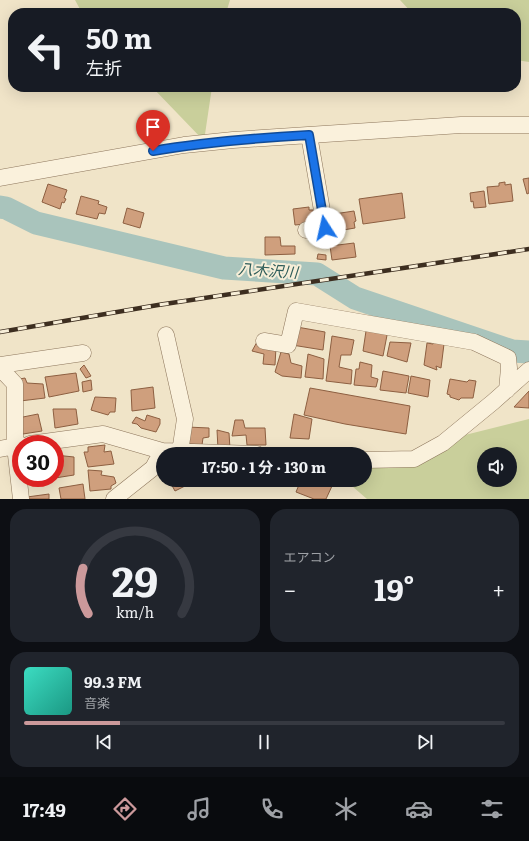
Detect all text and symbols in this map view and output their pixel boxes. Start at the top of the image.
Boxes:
text: 50 m [86,16,152,58]
icon: left [20,24,72,76]
text: 左折 [86,54,122,81]
pin [136,110,170,151]
icon: arrive [142,116,164,138]
position arrow [304,207,346,249]
water label: 八木沢川 [237,256,301,283]
speed limit sign: 30 [12,435,64,487]
map controls [477,447,517,487]
button: sound [477,447,517,487]
text: 17:50 · 1 分 · 130 m [202,455,326,478]
text: 29 [112,547,158,609]
text: エアコン [284,547,336,566]
text: 19° [374,566,414,610]
text: − [284,572,296,605]
text: + [492,572,505,605]
text: km/h [116,600,154,621]
text: 99.3 FM [84,670,142,693]
text: 音楽 [84,693,110,712]
icon: previous [93,731,115,753]
icon: pause [253,731,275,753]
icon: next [414,731,436,753]
icon: directions [111,795,139,823]
icon: music [185,795,213,823]
icon: phone [258,795,286,823]
icon: climate [332,795,360,823]
icon: car [405,795,433,823]
icon: filters [478,795,506,823]
text: 17:49 [23,796,66,823]

